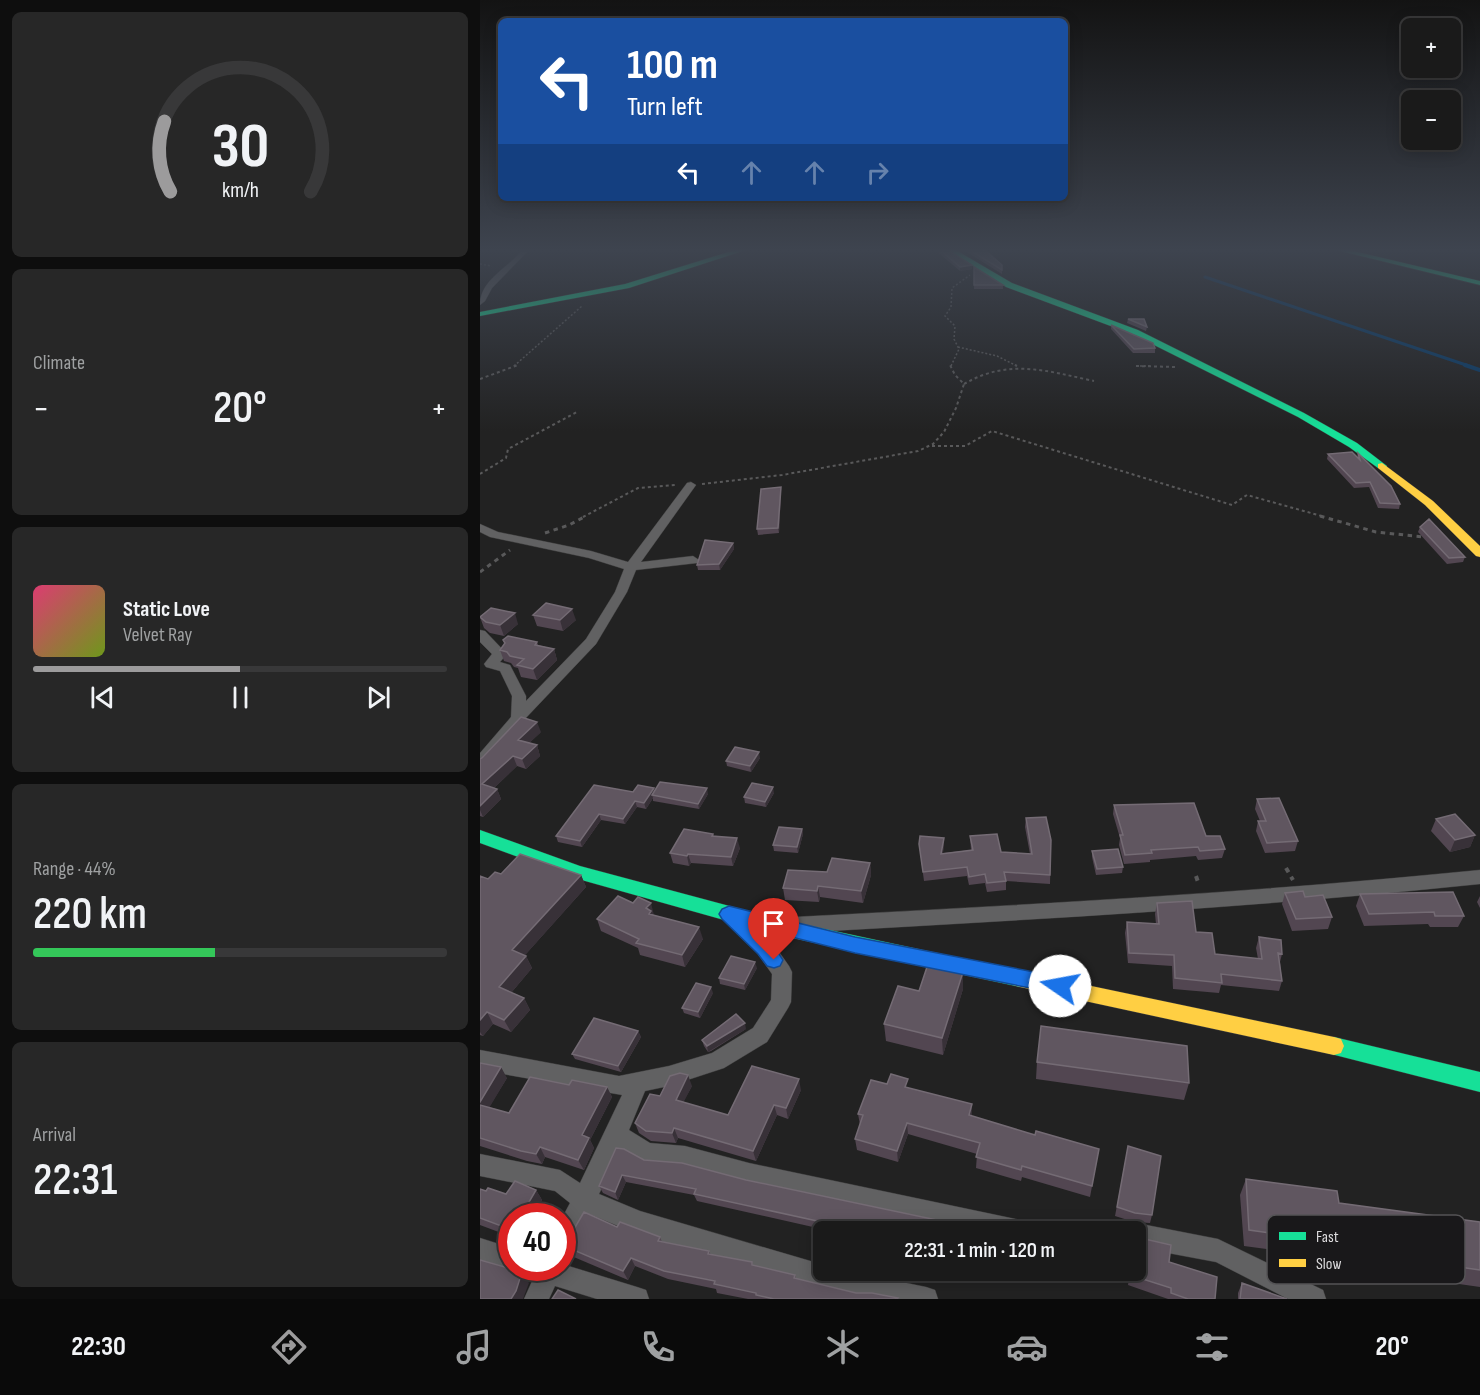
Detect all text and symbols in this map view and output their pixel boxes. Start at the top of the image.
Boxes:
map controls [1401,18,1461,150]
button: + [1401,18,1461,78]
text: 100 m [627,40,718,91]
icon: left [528,42,606,120]
button: − [1401,90,1461,150]
text: Turn left [627,91,703,123]
text: 30 [211,110,269,185]
icon: left [672,156,705,189]
icon: ahead [735,156,768,189]
icon: ahead [798,156,831,189]
icon: right [861,156,894,189]
text: km/h [221,178,259,203]
text: Climate [33,351,85,375]
text: 20° [213,381,267,436]
text: − [33,389,49,429]
text: + [431,389,447,429]
text: Static Love [123,596,210,623]
text: Velvet Ray [123,623,192,647]
icon: previous [86,681,119,714]
icon: pause [224,681,257,714]
icon: next [362,681,395,714]
text: Range · 44% [33,857,116,881]
text: 220 km [33,887,147,942]
pin [748,898,799,960]
icon: arrive [757,907,790,940]
position arrow [1028,954,1092,1018]
text: Arrival [33,1123,76,1147]
text: 22:31 [33,1153,117,1208]
speed limit sign: 40 [498,1203,576,1281]
legend [1267,1215,1465,1284]
text: Fast [1316,1228,1339,1247]
text: 22:31 · 1 min · 120 m [904,1237,1055,1264]
text: Slow [1316,1255,1341,1274]
icon: directions [268,1326,310,1368]
icon: music [453,1326,495,1368]
icon: phone [637,1326,679,1368]
icon: climate [822,1326,864,1368]
icon: car [1006,1326,1048,1368]
icon: filters [1191,1326,1233,1368]
text: 22:30 [71,1331,126,1363]
text: 20° [1376,1331,1409,1363]

